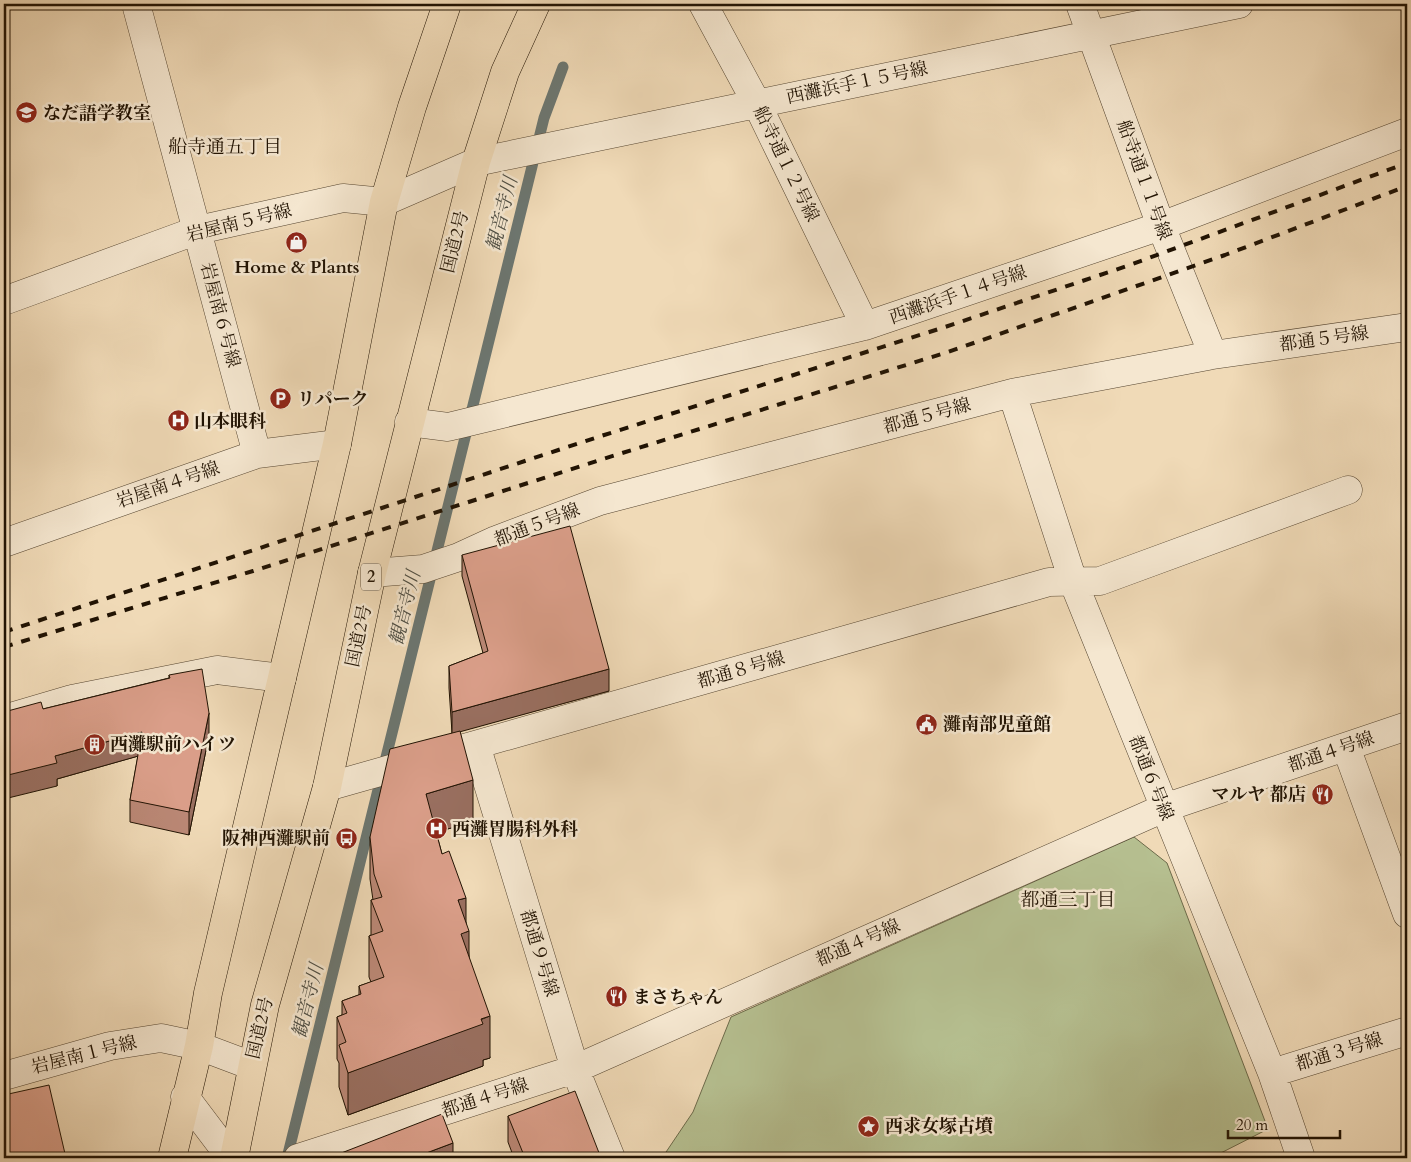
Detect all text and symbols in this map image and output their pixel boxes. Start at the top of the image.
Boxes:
street label: 西灘浜手１５号線 [784,56,930,110]
school or university icon: なだ語学教室 [15,101,39,125]
place label: なだ語学教室 [43,101,151,126]
street label: 船寺通１２号線 [747,102,825,226]
street label: 船寺通１１号線 [1111,117,1177,243]
district label: 船寺通五丁目 [168,134,282,160]
water label: 観音寺川 [480,172,524,254]
street label: 岩屋南５号線 [184,198,294,248]
street label: 国道2号 [435,208,475,276]
shop icon: Home & Plants [285,230,309,254]
place label: Home & Plants [234,255,360,280]
street label: 岩屋南６号線 [194,260,246,370]
street label: 西灘浜手１４号線 [886,260,1030,330]
street label: 都通５号線 [1278,320,1370,358]
parking icon: リパーク [269,387,293,411]
place label: リパーク [297,387,368,412]
street label: 都通５号線 [880,392,974,440]
hospital icon: 山本眼科 [166,409,190,433]
place label: 山本眼科 [194,409,266,434]
street label: 岩屋南４号線 [113,456,223,514]
street label: 都通５号線 [491,497,583,553]
road number: 2 [361,564,381,590]
water label: 観音寺川 [383,566,427,648]
street label: 国道2号 [340,602,378,670]
street label: 都通８号線 [694,646,788,694]
public building icon: 灘南部児童館 [915,712,939,736]
place label: 灘南部児童館 [943,712,1051,737]
street label: 都通４号線 [1284,726,1378,778]
building icon: 西灘駅前ハイツ [82,732,106,756]
place label: 西灘駅前ハイツ [110,732,236,757]
street label: 都通６号線 [1123,732,1179,824]
place label: マルヤ 都店 [1211,782,1306,807]
restaurant icon: マルヤ 都店 [1310,782,1334,806]
hospital icon: 西灘胃腸科外科 [424,817,448,841]
place label: 西灘胃腸科外科 [452,817,578,842]
place label: 阪神西灘駅前 [222,826,330,851]
bus stop icon: 阪神西灘駅前 [334,826,358,850]
district label: 都通三丁目 [1020,887,1116,913]
street label: 都通９号線 [514,906,564,1000]
street label: 都通４号線 [812,913,904,973]
water label: 観音寺川 [286,959,330,1041]
restaurant icon: まさちゃん [605,985,629,1009]
place label: まさちゃん [633,985,723,1010]
street label: 国道2号 [241,994,279,1062]
street label: 都通３号線 [1292,1027,1386,1077]
street label: 岩屋南１号線 [29,1030,139,1080]
street label: 都通４号線 [438,1072,532,1124]
scale bar [1228,1107,1341,1139]
place icon: 西求女塚古墳 [857,1114,881,1138]
place label: 西求女塚古墳 [885,1114,993,1139]
text: 20 m [1236,1115,1268,1135]

